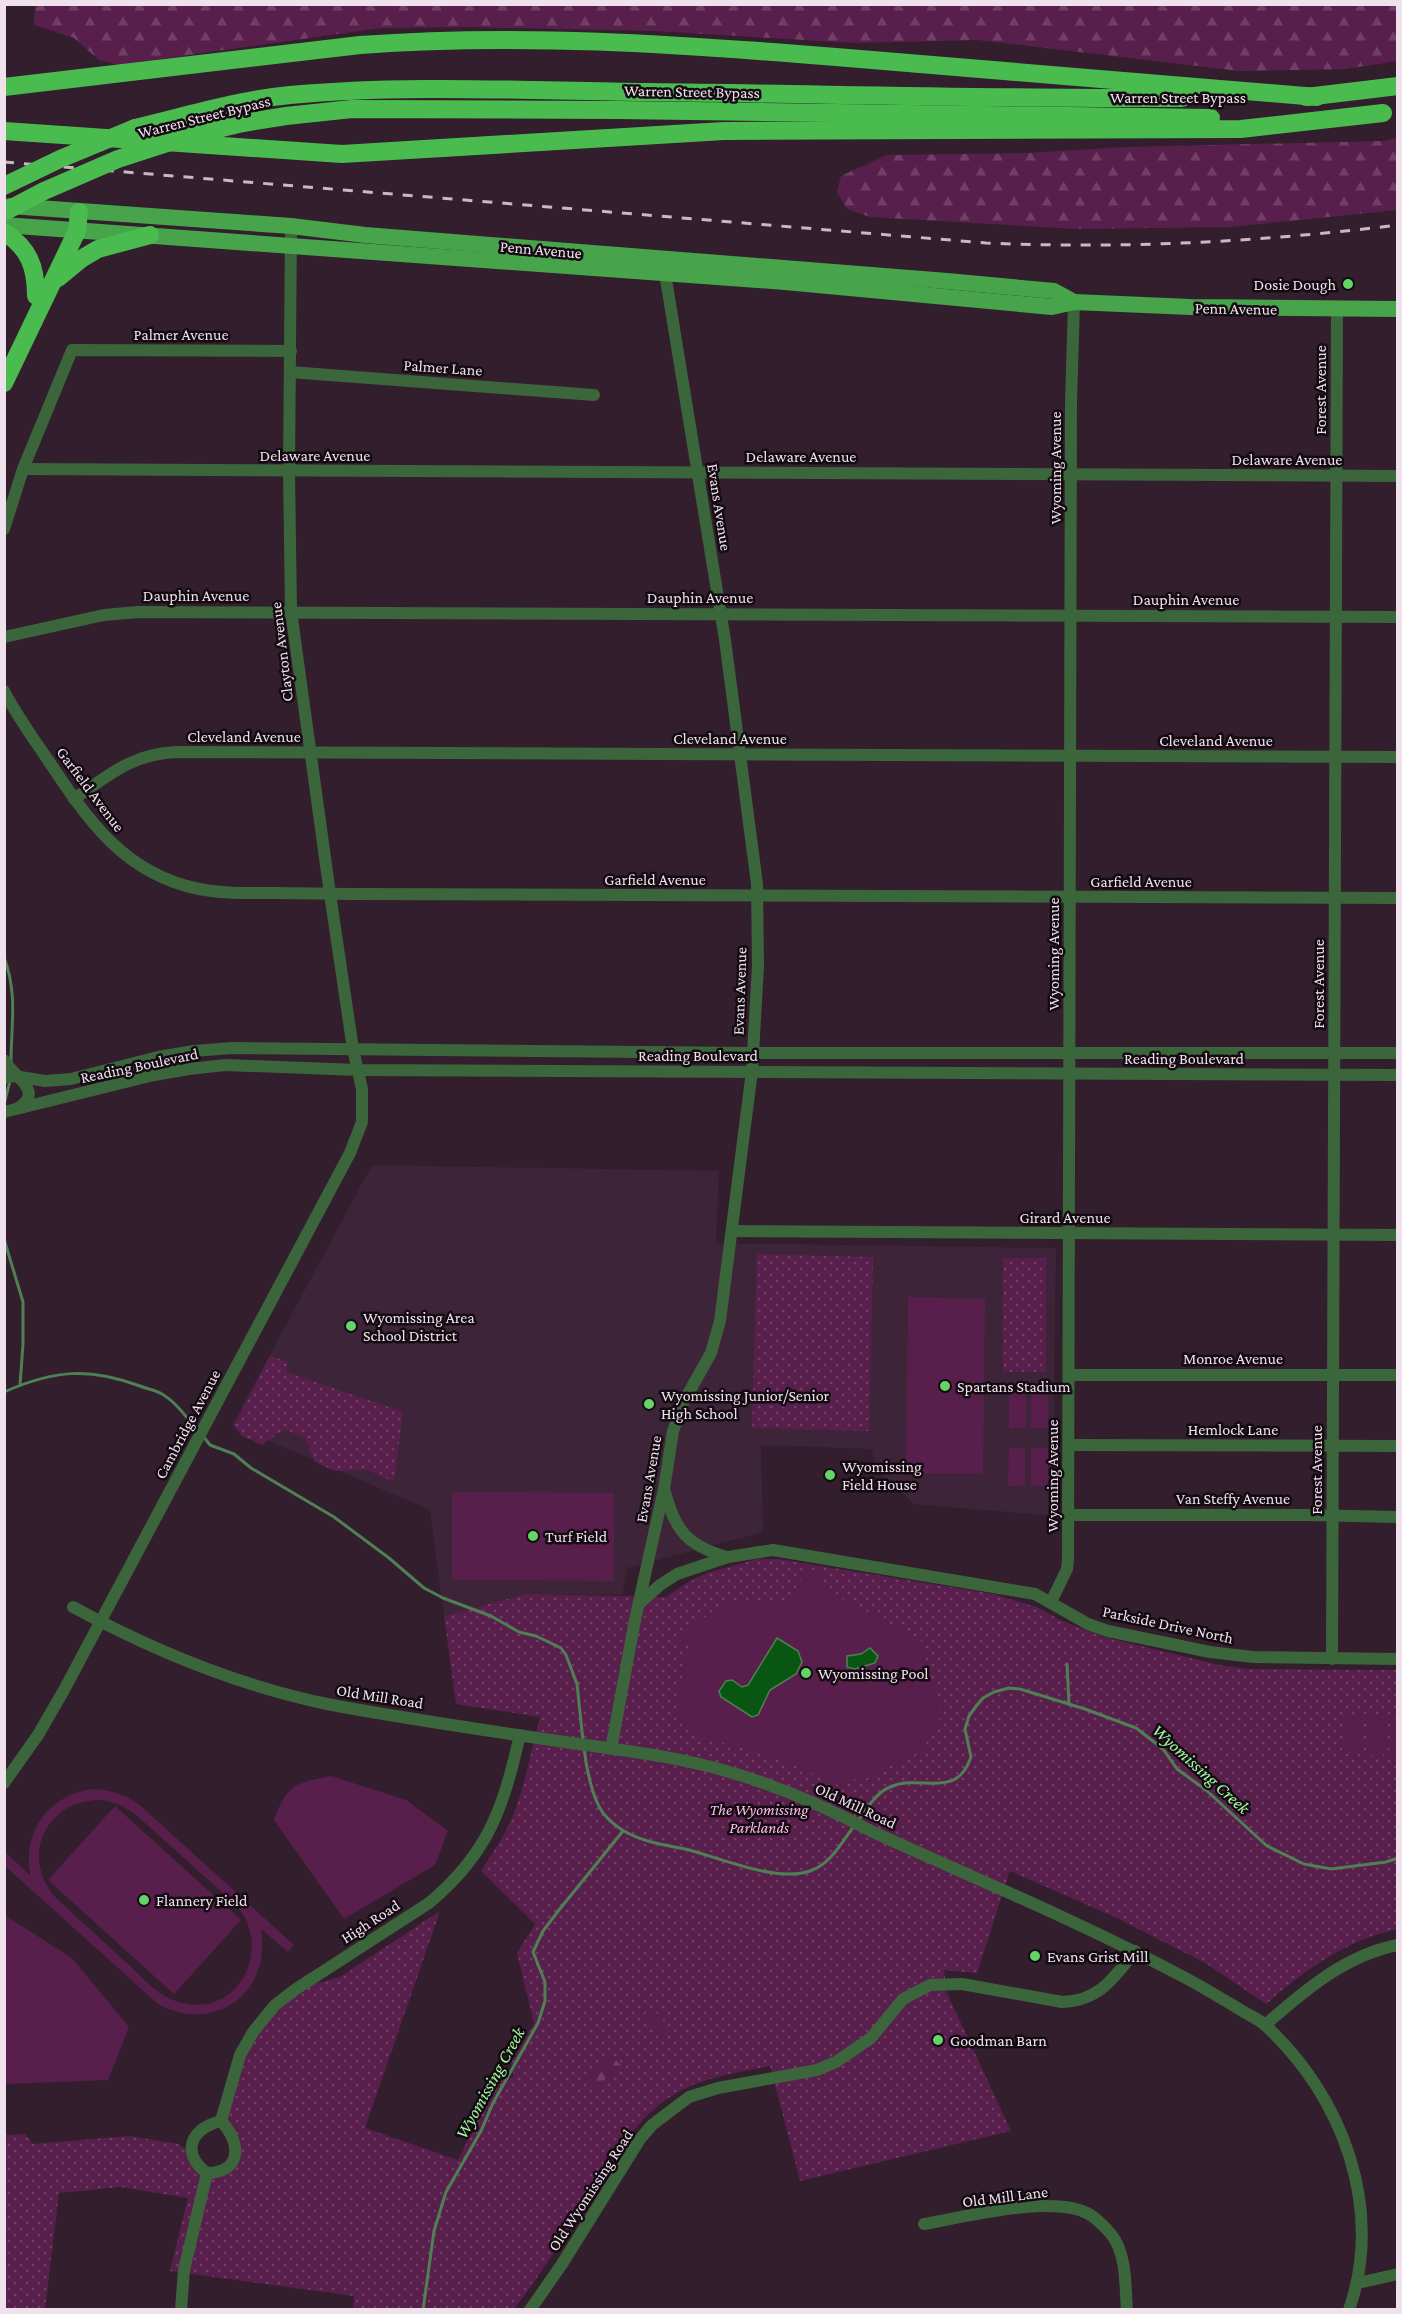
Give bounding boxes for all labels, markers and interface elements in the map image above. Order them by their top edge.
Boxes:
street label: Warren Street Bypass [624,82,760,102]
street label: Warren Street Bypass [1110,89,1246,107]
street label: Warren Street Bypass [136,92,272,142]
street label: Penn Avenue [499,237,583,262]
place label: Dosie Dough [1254,276,1336,294]
marker: Dosie Dough [1341,277,1355,291]
street label: Penn Avenue [1195,299,1277,318]
street label: Palmer Avenue [133,326,229,343]
street label: Forest Avenue [1312,345,1329,435]
street label: Palmer Lane [403,356,483,379]
street label: Wyoming Avenue [1047,411,1065,525]
street label: Delaware Avenue [260,447,370,464]
street label: Delaware Avenue [746,448,856,465]
street label: Delaware Avenue [1232,451,1342,468]
street label: Evans Avenue [704,462,735,552]
street label: Dauphin Avenue [143,587,249,605]
street label: Dauphin Avenue [647,589,753,607]
street label: Dauphin Avenue [1133,591,1239,609]
street label: Clayton Avenue [267,601,297,703]
street label: Cleveland Avenue [187,728,301,745]
street label: Cleveland Avenue [673,730,787,747]
street label: Cleveland Avenue [1159,732,1273,749]
street label: Garfield Avenue [53,744,128,835]
street label: Garfield Avenue [604,871,706,888]
street label: Garfield Avenue [1090,873,1192,890]
street label: Wyoming Avenue [1045,897,1063,1011]
street label: Forest Avenue [1310,939,1327,1029]
street label: Evans Avenue [729,947,750,1035]
street label: Reading Boulevard [79,1045,200,1087]
street label: Reading Boulevard [638,1047,759,1065]
street label: Reading Boulevard [1124,1050,1245,1068]
street label: Girard Avenue [1020,1209,1110,1226]
place label: Wyomissing Area School District [363,1309,475,1344]
marker: Wyomissing Area School District [344,1319,358,1333]
street label: Monroe Avenue [1183,1350,1283,1367]
street label: Cambridge Avenue [152,1367,224,1482]
place label: Spartans Stadium [957,1378,1071,1396]
marker: Spartans Stadium [938,1379,952,1393]
place label: Wyomissing Junior/Senior High School [661,1387,830,1423]
marker: Wyomissing Junior/Senior High School [642,1397,656,1411]
street label: Wyoming Avenue [1044,1419,1062,1533]
street label: Hemlock Lane [1188,1421,1278,1438]
street label: Forest Avenue [1308,1425,1325,1515]
street label: Evans Avenue [632,1434,665,1524]
place label: Wyomissing Field House [842,1458,922,1493]
marker: Wyomissing Field House [823,1468,837,1482]
street label: Van Steffy Avenue [1176,1490,1290,1508]
place label: Turf Field [545,1528,608,1545]
marker: Turf Field [526,1529,540,1543]
street label: Parkside Drive North [1101,1602,1235,1647]
place label: Wyomissing Pool [818,1665,929,1683]
marker: Wyomissing Pool [799,1666,813,1680]
street label: Old Mill Road [335,1681,425,1712]
water label: Wyomissing Creek [1148,1720,1255,1819]
street label: Old Mill Road [812,1779,900,1832]
park label: The Wyomissing Parklands [710,1801,809,1836]
place label: Flannery Field [156,1892,248,1910]
marker: Flannery Field [137,1893,151,1907]
street label: High Road [338,1896,404,1947]
place label: Evans Grist Mill [1047,1948,1148,1965]
marker: Evans Grist Mill [1028,1949,1042,1963]
water label: Wyomissing Creek [451,2023,529,2142]
place label: Goodman Barn [950,2032,1047,2049]
marker: Goodman Barn [931,2033,945,2047]
street label: Old Wyomissing Road [545,2126,637,2255]
street label: Old Mill Lane [961,2183,1049,2210]

